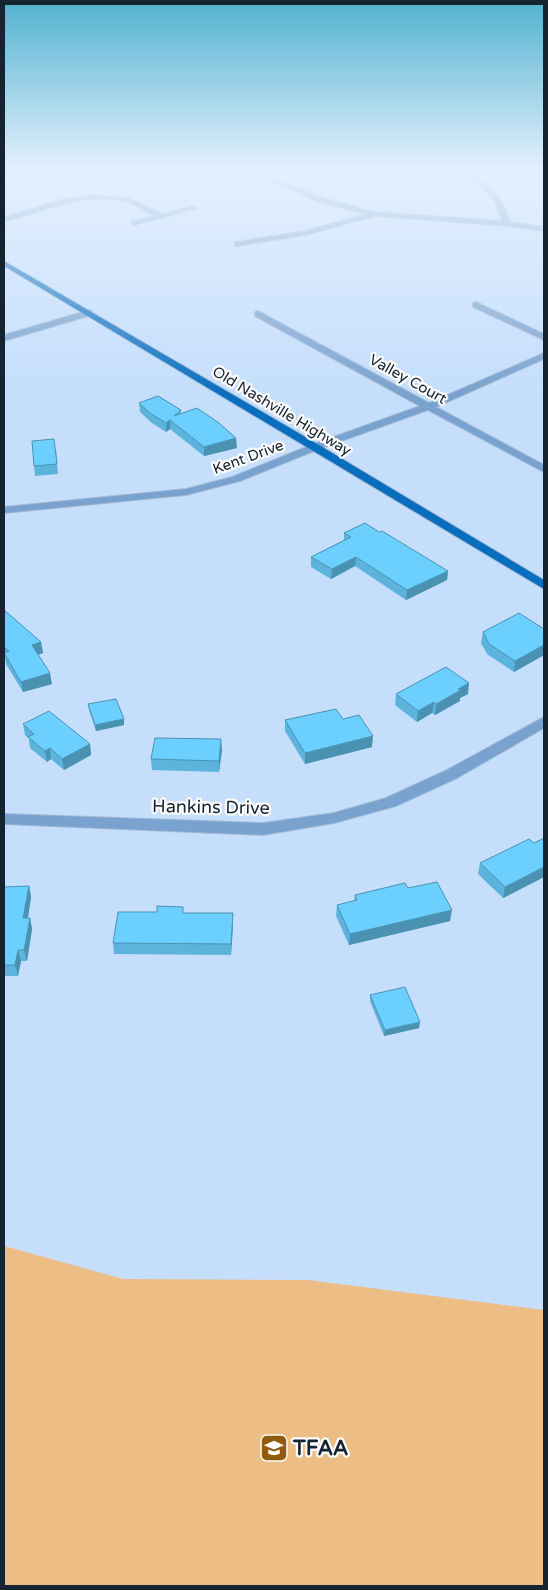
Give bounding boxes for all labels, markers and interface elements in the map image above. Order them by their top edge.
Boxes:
street label: Valley Court [366,350,450,408]
street label: Old Nashville Highway [209,362,355,460]
street label: Kent Drive [210,436,286,478]
street label: Hankins Drive [152,795,270,819]
school or university icon: TFAA [259,1433,289,1463]
place label: TFAA [292,1436,348,1461]

